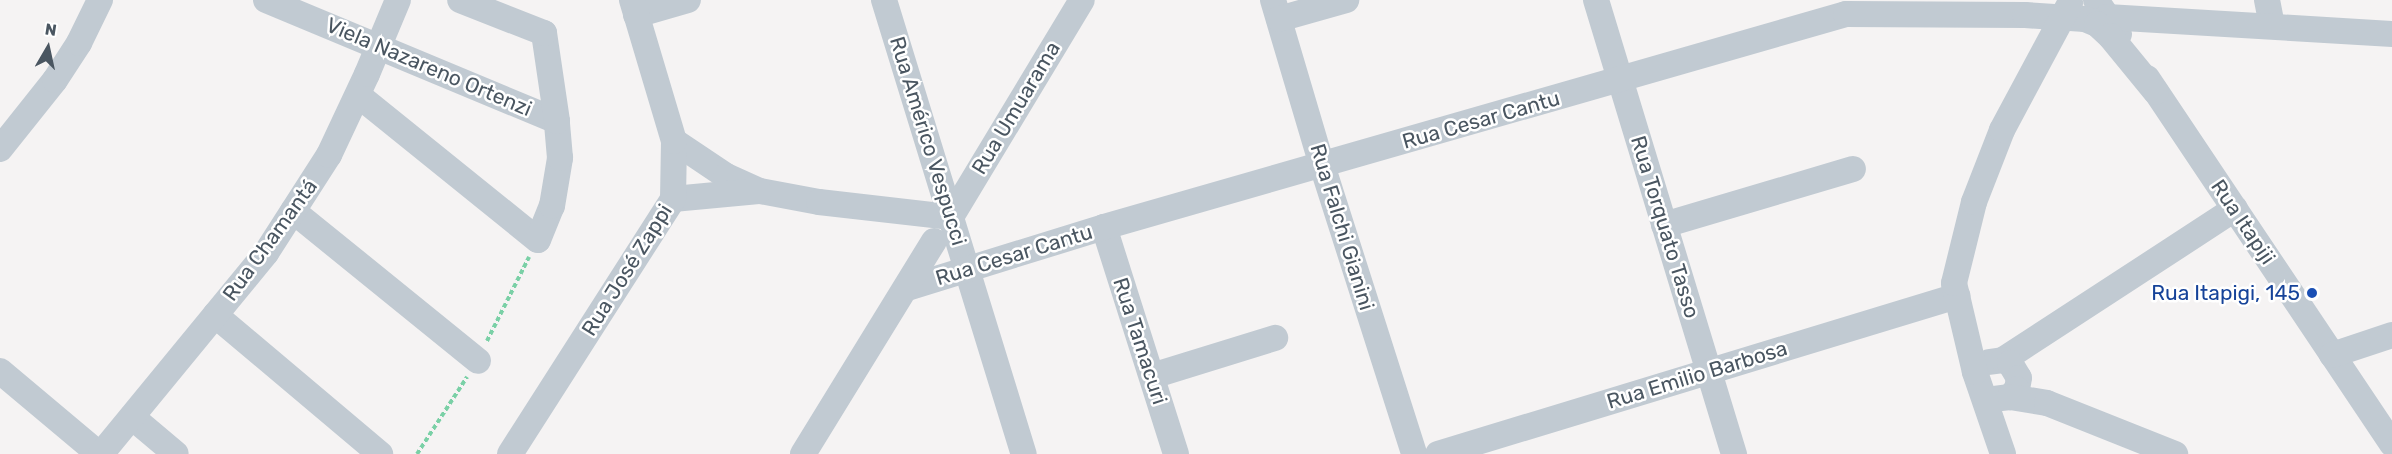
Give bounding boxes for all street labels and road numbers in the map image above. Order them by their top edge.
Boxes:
street label: Viela Nazareno Ortenzi [322,12,536,122]
street label: Rua Américo Vespucci [884,33,972,249]
street label: Rua Umuarama [966,37,1066,179]
street label: Rua Cesar Cantu [1399,85,1563,155]
street label: Rua Torquato Tasso [1625,132,1705,322]
street label: Rua Falchi Gianini [1305,141,1379,313]
street label: Rua Chamantá [217,174,323,306]
street label: Rua Itapiji [2206,175,2280,269]
street label: Rua José Zappi [576,200,678,340]
street label: Rua Cesar Cantu [932,219,1096,291]
street label: Rua Tamacuri [1108,274,1172,408]
street label: Rua Emilio Barbosa [1604,336,1790,414]

